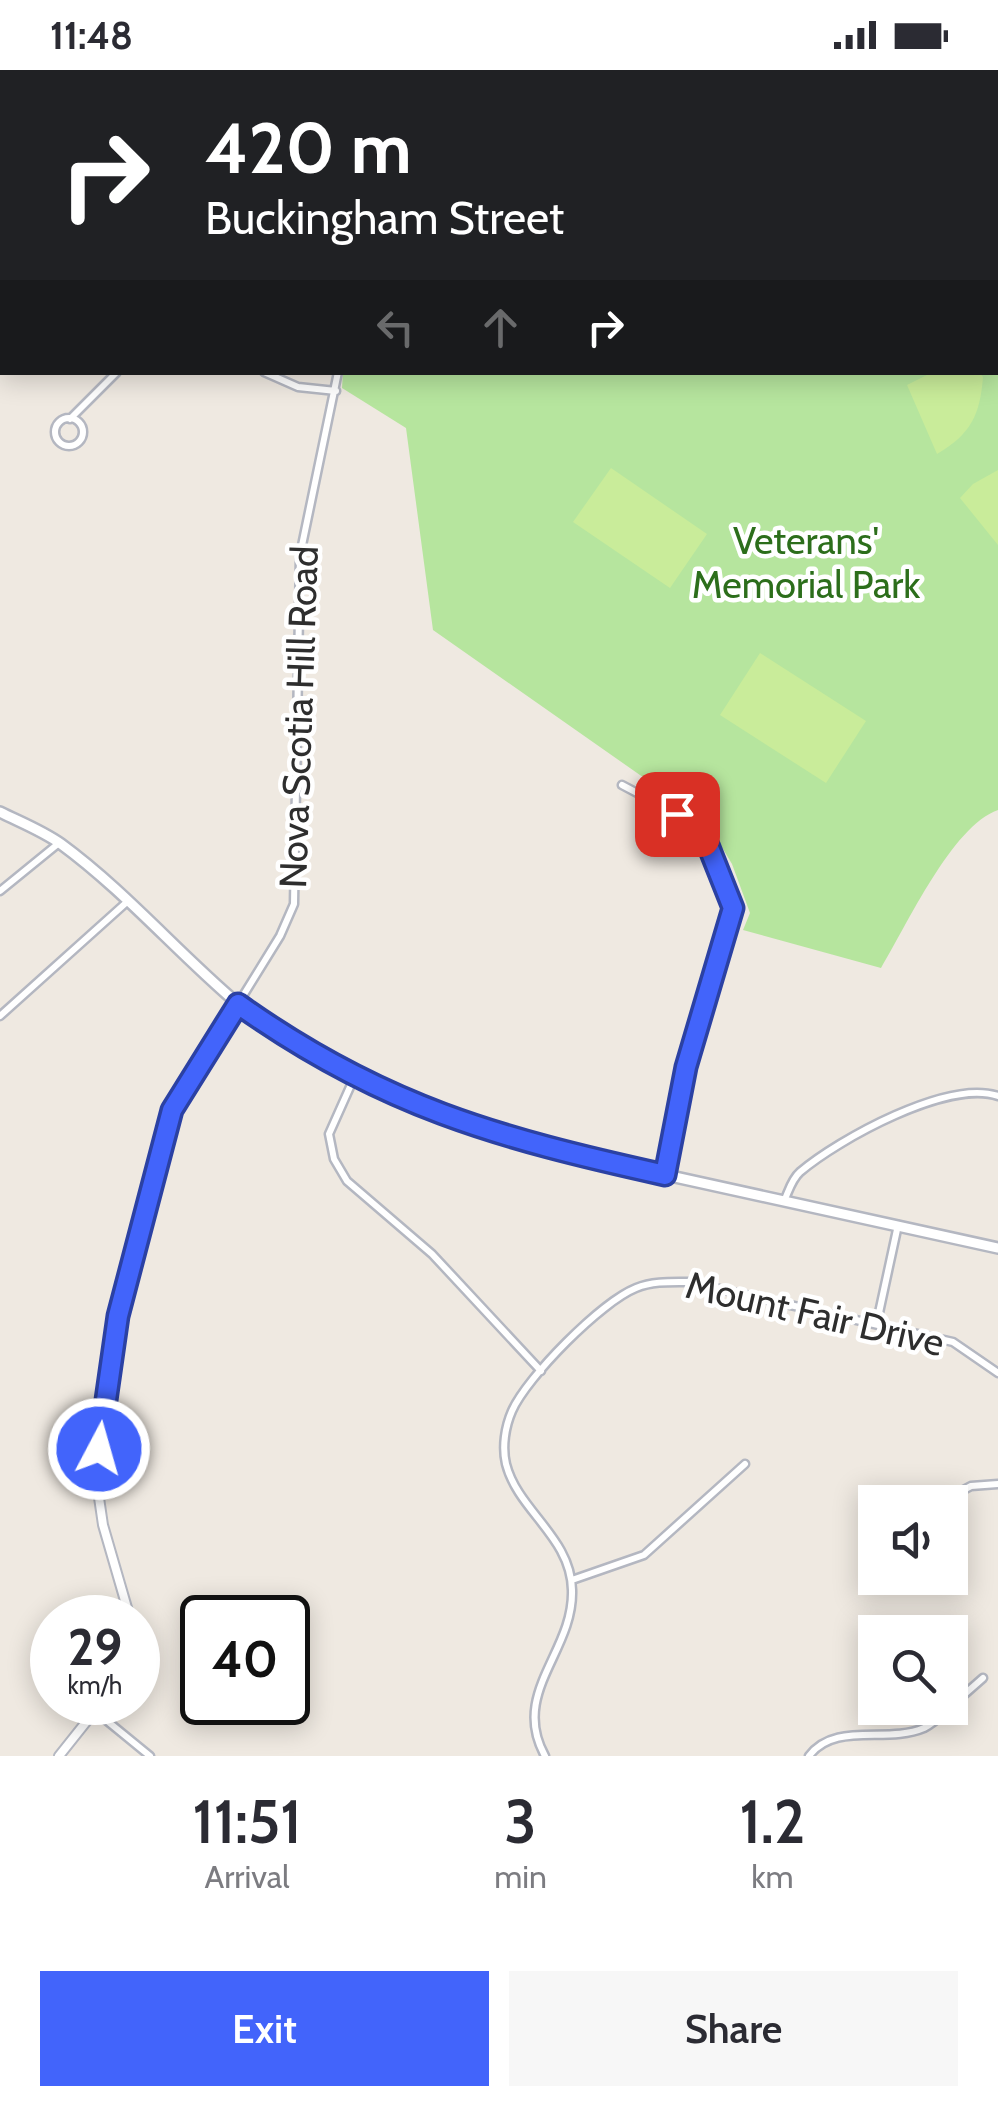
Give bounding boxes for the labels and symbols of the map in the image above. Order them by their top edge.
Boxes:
park label: Veterans' Memorial Park [692,517,920,608]
street label: Nova Scotia Hill Road [269,545,328,889]
pin [635,772,720,857]
street label: Mount Fair Drive [682,1261,949,1366]
position arrow [47,1397,151,1501]
speed limit sign: 40 [180,1595,310,1725]

